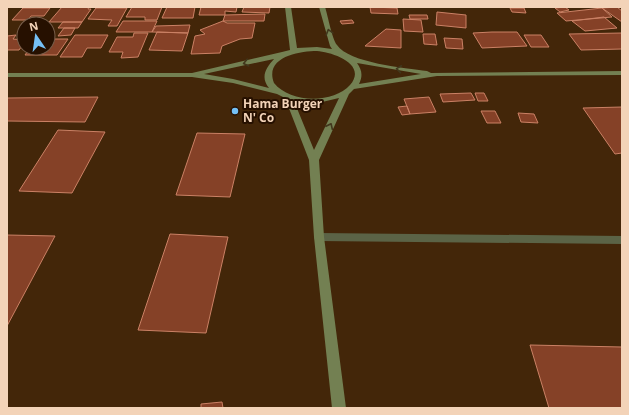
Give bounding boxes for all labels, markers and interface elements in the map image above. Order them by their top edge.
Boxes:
north arrow [16,16,56,56]
text: N [28,17,40,34]
one-way arrow [325,29,334,36]
one-way arrow [243,59,249,67]
one-way arrow [396,65,402,74]
place label: Hama Burger N' Co [243,95,323,126]
marker: Hama Burger N' Co [230,106,240,116]
one-way arrow [325,123,333,131]

